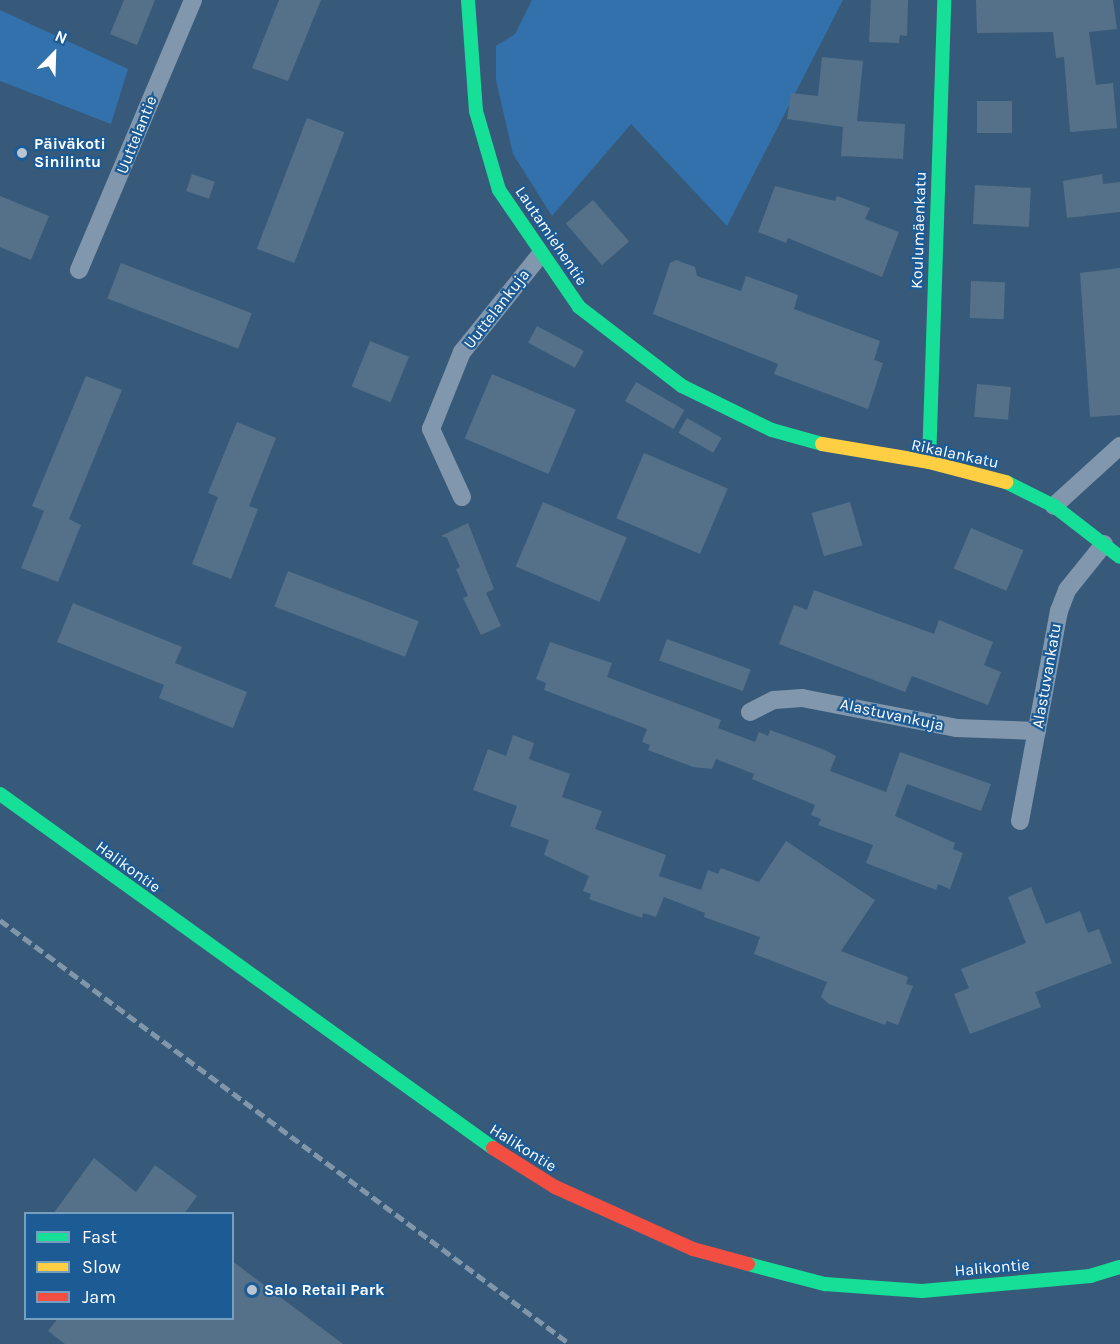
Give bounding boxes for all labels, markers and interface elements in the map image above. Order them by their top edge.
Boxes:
north arrow [24,24,84,84]
text: N [52,26,70,48]
street label: Uuttelantie [113,93,161,177]
place label: Päiväkoti Sinilintu [34,134,106,172]
marker: Päiväkoti Sinilintu [15,146,29,160]
street label: Koulumäenkatu [907,171,931,289]
street label: Lautamiehentie [511,183,591,289]
street label: Uuttelankuja [460,265,534,353]
street label: Rikalankatu [910,435,1000,473]
street label: Alastuvankatu [1028,622,1066,730]
street label: Alastuvankuja [838,695,946,735]
street label: Halikontie [92,837,164,897]
street label: Halikontie [486,1120,560,1176]
legend [24,1212,234,1320]
text: Fast [82,1226,117,1248]
street label: Halikontie [954,1255,1030,1281]
text: Slow [82,1256,121,1278]
place label: Salo Retail Park [264,1280,385,1300]
marker: Salo Retail Park [245,1283,259,1297]
text: Jam [82,1286,116,1308]

